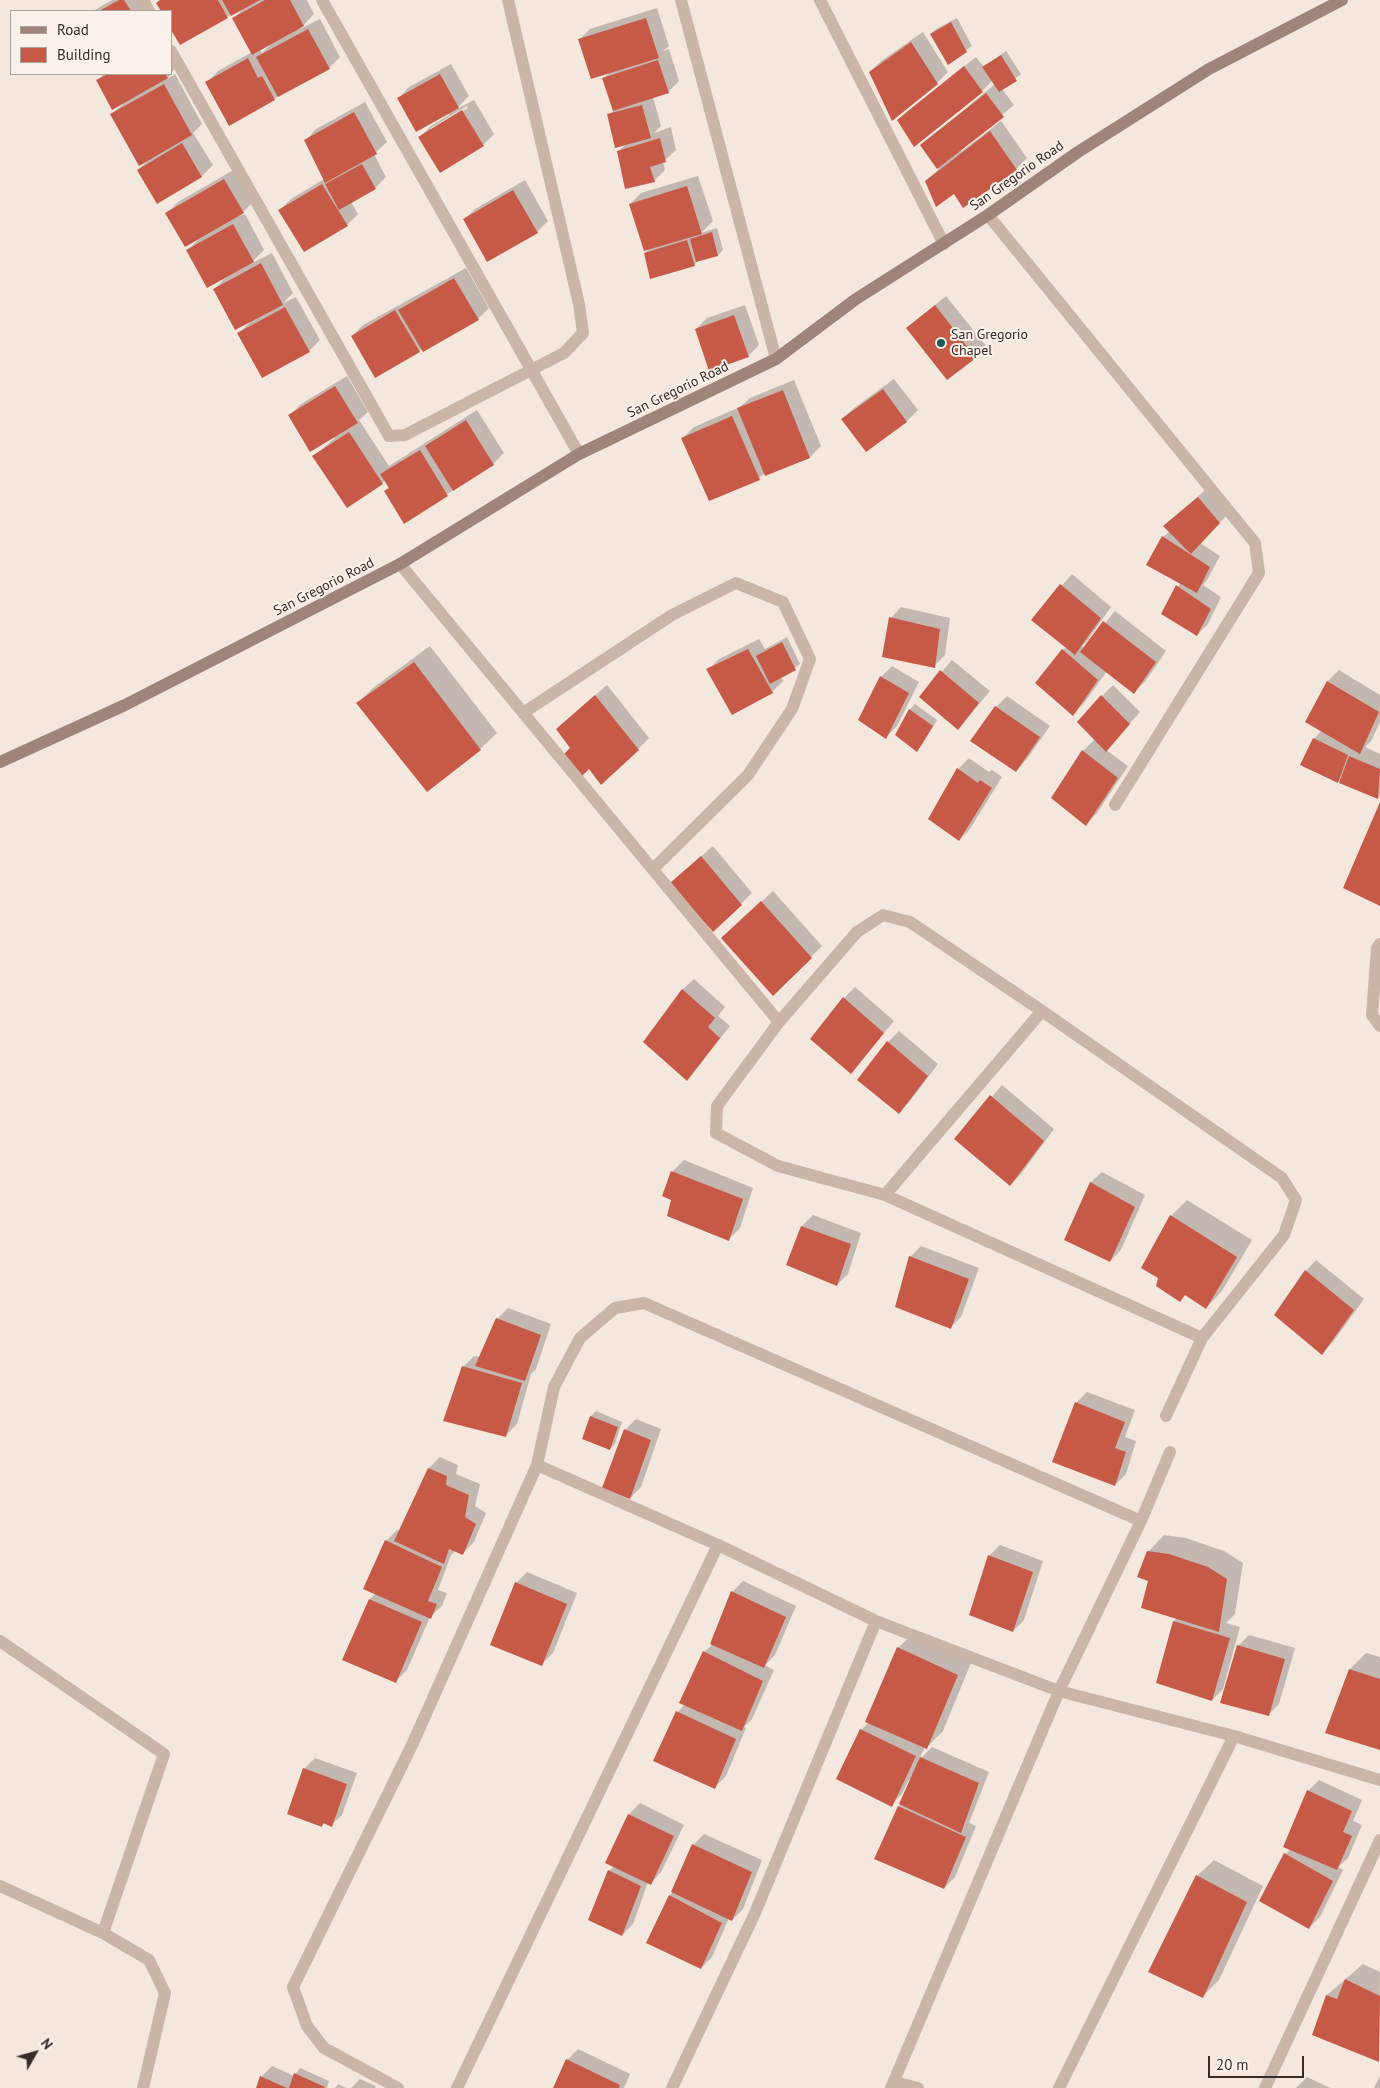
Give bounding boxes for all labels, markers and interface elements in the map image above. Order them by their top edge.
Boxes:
legend [10,10,172,75]
text: Road [57,20,89,39]
text: Building [57,45,111,64]
street label: San Gregorio Road [967,137,1067,215]
place label: San Gregorio Chapel [951,327,1028,360]
marker: San Gregorio Chapel [935,337,947,349]
street label: San Gregorio Road [625,358,731,422]
street label: San Gregorio Road [271,554,377,620]
north arrow [10,2028,60,2078]
text: N [37,2035,57,2053]
scale bar [1210,2046,1306,2078]
text: 20 m [1216,2055,1249,2074]

